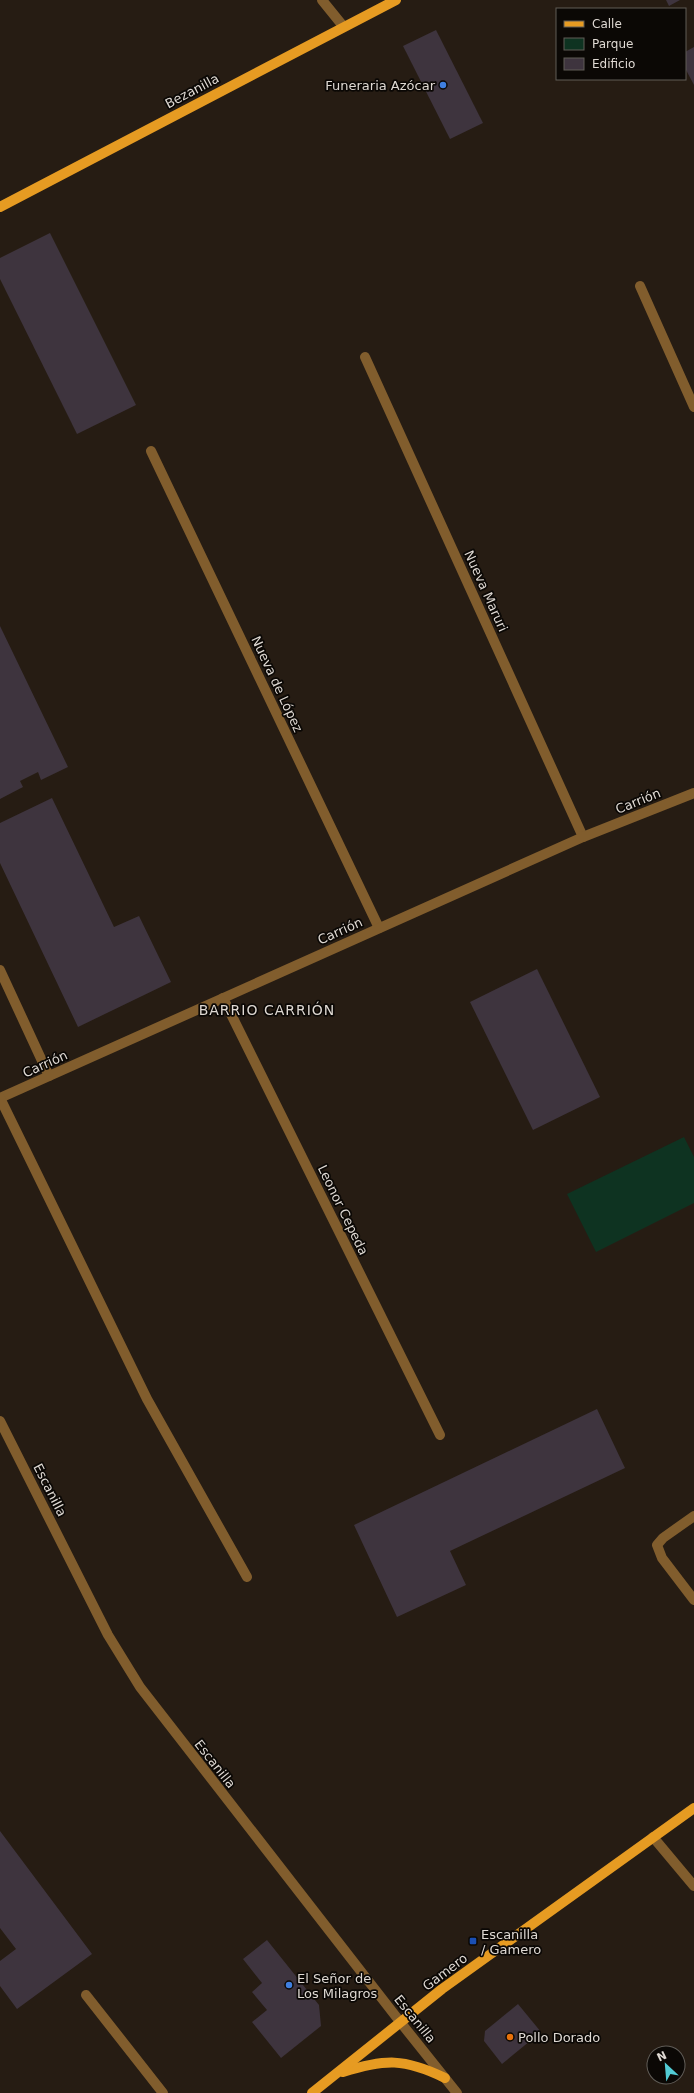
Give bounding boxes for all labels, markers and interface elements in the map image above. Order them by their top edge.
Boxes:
legend [556,8,686,80]
text: Calle [592,17,622,31]
text: Parque [592,37,633,51]
text: Edificio [592,57,635,71]
street label: Bezanilla [163,71,221,111]
place label: Funeraria Azócar [325,78,436,93]
marker: Funeraria Azócar [438,80,448,90]
street label: Nueva Maruri [461,548,511,634]
street label: Nueva de López [248,634,306,735]
street label: Carrión [613,785,663,817]
street label: Carrión [315,915,365,947]
district label: BARRIO CARRIÓN [199,1001,335,1018]
street label: Carrión [20,1048,70,1080]
street label: Leonor Cepeda [315,1163,371,1257]
street label: Escanilla [30,1461,70,1519]
street label: Escanilla [191,1737,239,1791]
place label: Escanilla / Gamero [481,1927,541,1957]
marker: Escanilla / Gamero [468,1936,478,1946]
street label: Gamero [420,1950,470,1994]
place label: El Señor de Los Milagros [297,1971,378,2001]
marker: El Señor de Los Milagros [284,1980,294,1990]
street label: Escanilla [391,1992,439,2046]
place label: Pollo Dorado [518,2030,600,2045]
marker: Pollo Dorado [505,2032,515,2042]
north arrow [646,2045,686,2085]
text: N [655,2049,669,2064]

